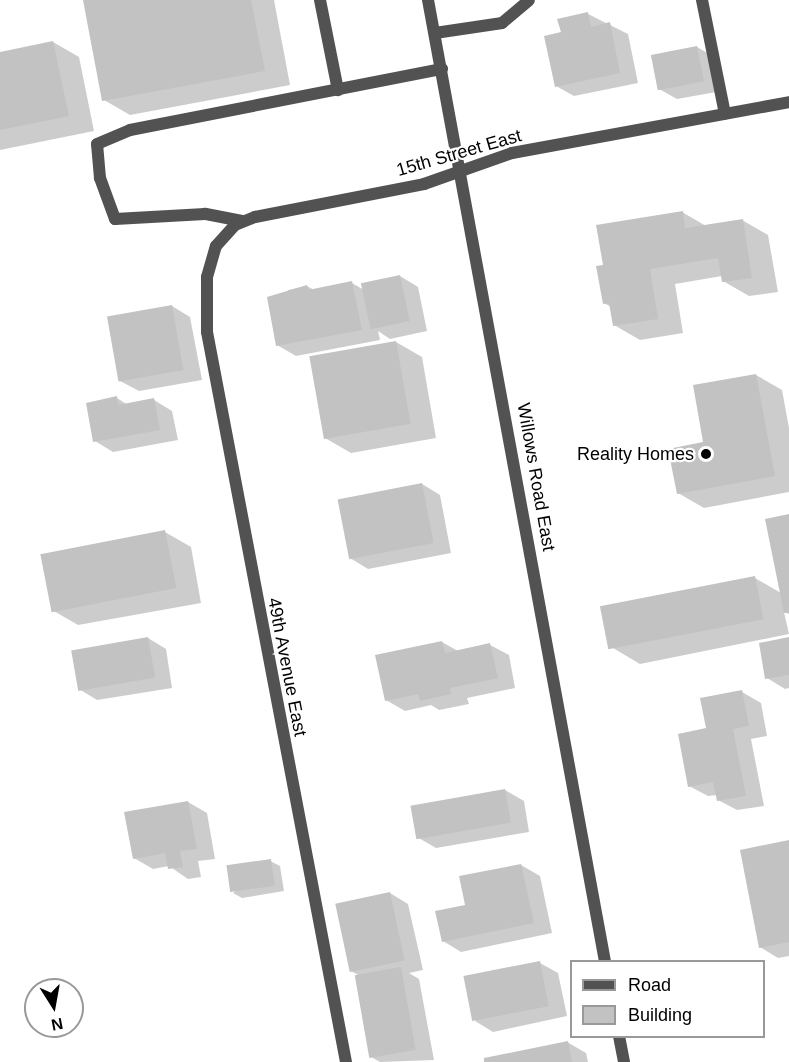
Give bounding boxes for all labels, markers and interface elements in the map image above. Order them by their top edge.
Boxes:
street label: 15th Street East [394,125,524,181]
street label: Willows Road East [512,401,560,553]
place label: Reality Homes [577,443,694,465]
marker: Reality Homes [699,447,713,461]
street label: 49th Avenue East [263,595,311,739]
legend [570,960,765,1038]
text: Road [628,975,671,995]
north arrow [24,978,84,1038]
text: Building [628,1005,692,1025]
text: N [50,1015,64,1034]

